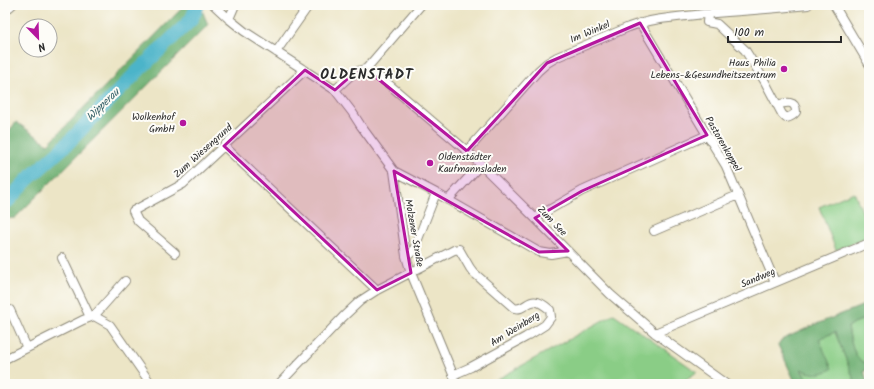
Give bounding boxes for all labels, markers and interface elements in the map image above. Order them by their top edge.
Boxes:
street label: Im Winkel [567,16,613,48]
north arrow [18,18,58,58]
scale bar [728,18,841,44]
text: 100 m [734,23,765,42]
text: N [35,37,48,56]
place label: Haus Philia Lebens-&Gesundheitszentrum [651,55,776,83]
district label: OLDENSTADT [320,64,414,86]
marker: Haus Philia Lebens-&Gesundheitszentrum [779,64,789,74]
water label: Wipperau [82,83,125,126]
place label: Wolkenhof GmbH [132,109,176,137]
street label: Pastorenkoppel [701,113,746,175]
marker: Wolkenhof GmbH [178,118,188,128]
street label: Zum Wiesengrund [170,119,237,182]
place label: Oldenstädter Kaufmannsladen [438,149,507,177]
marker: Oldenstädter Kaufmannsladen [425,158,435,168]
street label: Molzener Straße [400,198,428,269]
street label: Zum See [533,202,571,240]
street label: Sandweg [738,263,778,292]
street label: Am Weinberg [487,307,543,351]

